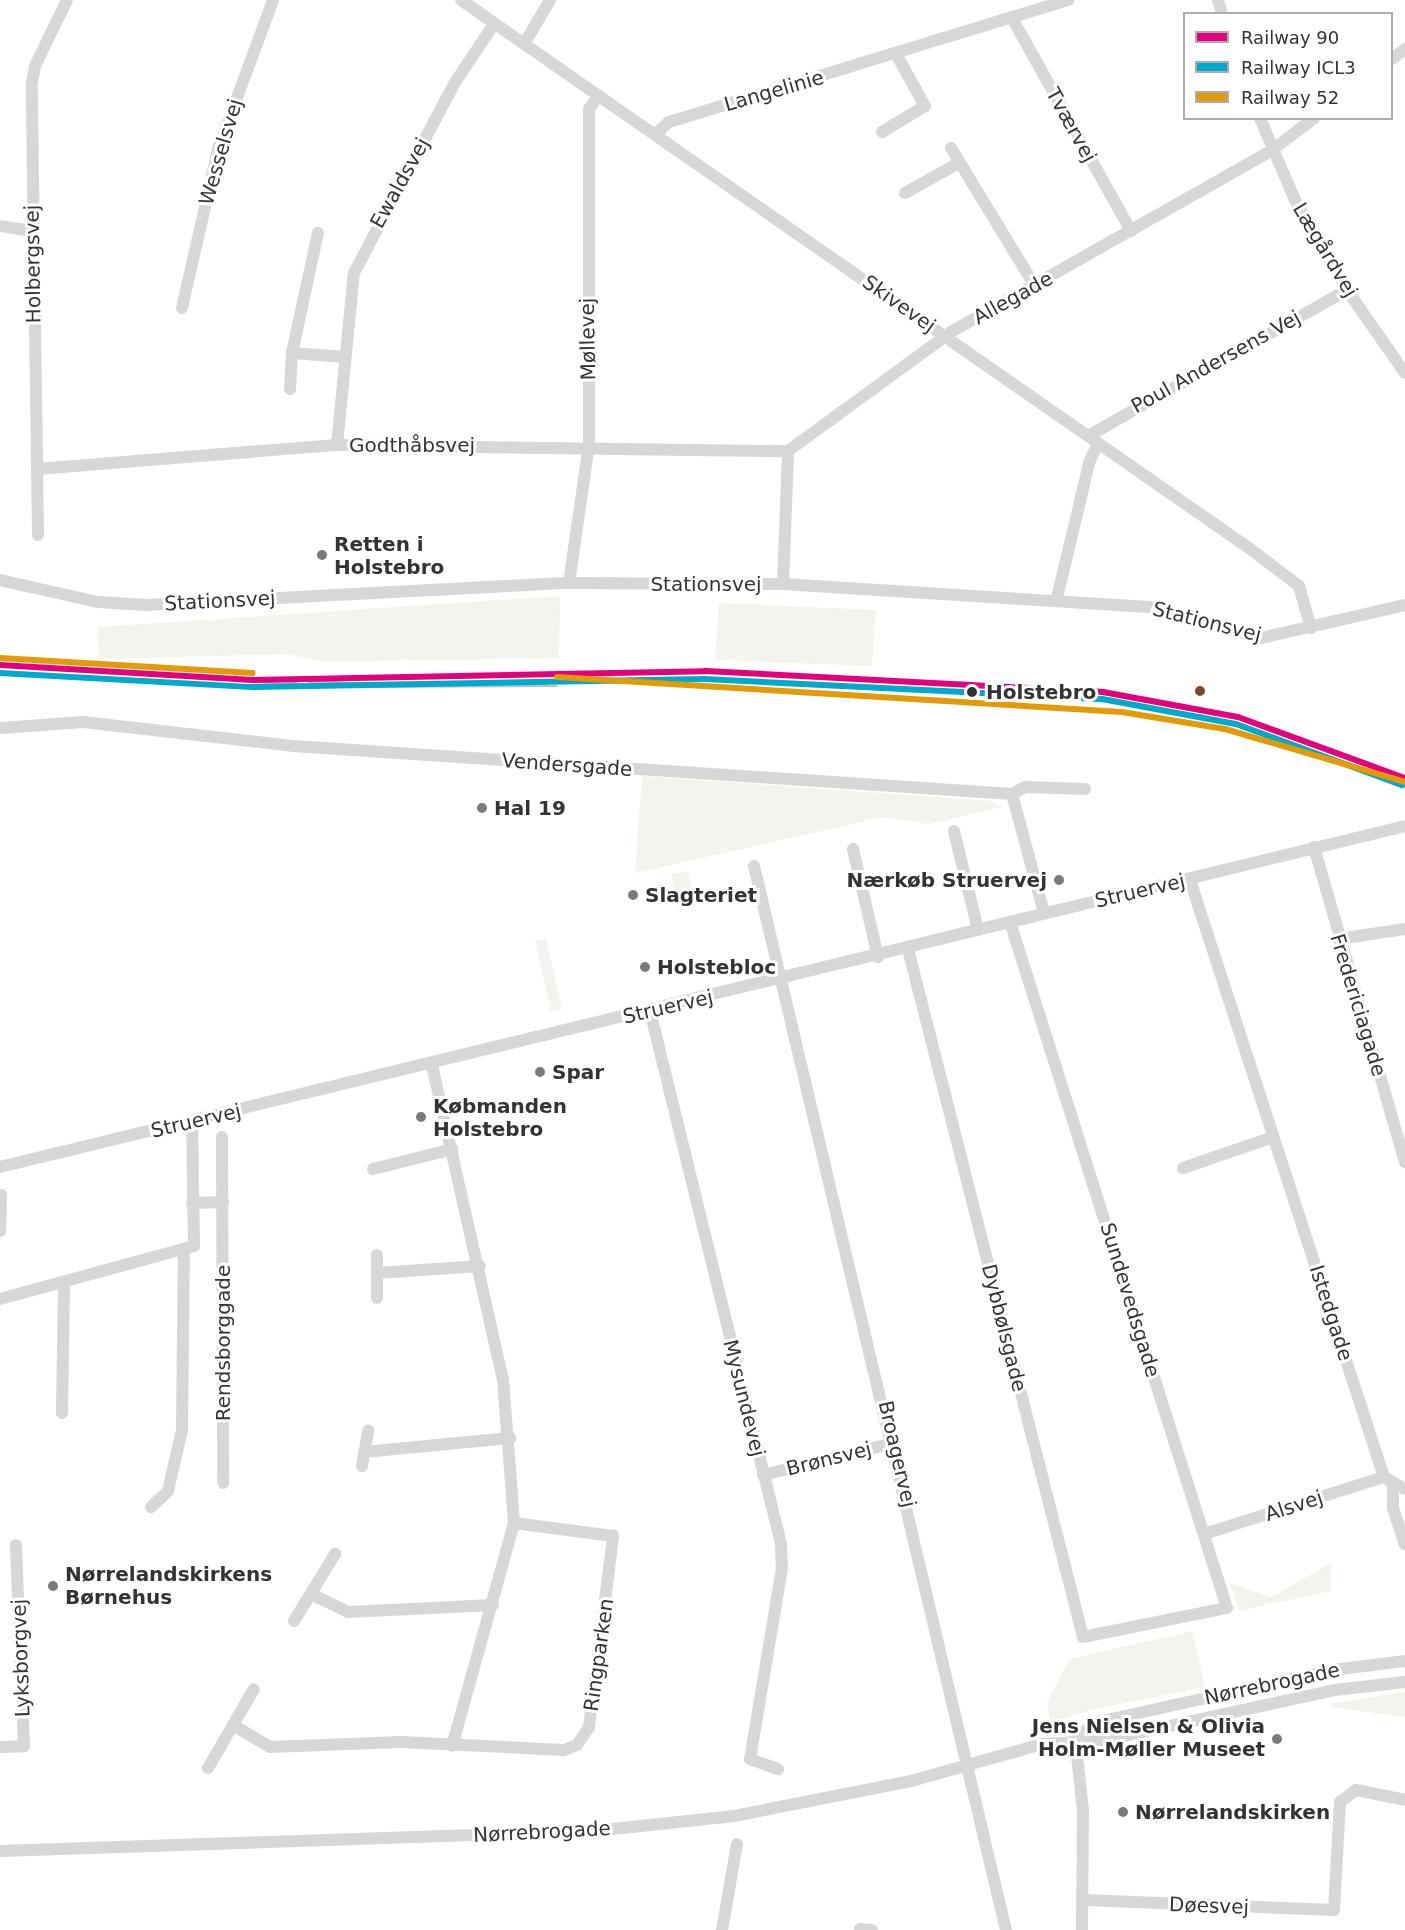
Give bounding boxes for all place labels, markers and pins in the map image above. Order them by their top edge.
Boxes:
place label: Retten i Holstebro [334,532,444,579]
marker: Retten i Holstebro [315,548,329,562]
place label: Holstebro [986,680,1096,704]
marker: Holstebro [963,683,981,701]
unlabelled marker [1194,685,1206,697]
place label: Hal 19 [494,796,566,820]
marker: Hal 19 [475,801,489,815]
place label: Nærkøb Struervej [847,868,1047,892]
marker: Nærkøb Struervej [1052,873,1066,887]
place label: Slagteriet [645,883,757,907]
marker: Slagteriet [626,888,640,902]
place label: Holstebloc [657,955,776,979]
marker: Holstebloc [638,960,652,974]
place label: Spar [552,1060,604,1084]
marker: Spar [533,1065,547,1079]
place label: Købmanden Holstebro [433,1094,567,1141]
marker: Købmanden Holstebro [414,1110,428,1124]
place label: Nørrelandskirkens Børnehus [65,1562,272,1609]
marker: Nørrelandskirkens Børnehus [46,1579,60,1593]
place label: Jens Nielsen & Olivia Holm-Møller Museet [1032,1715,1265,1762]
marker: Jens Nielsen & Olivia Holm-Møller Museet [1270,1732,1284,1746]
place label: Nørrelandskirken [1135,1800,1330,1824]
marker: Nørrelandskirken [1116,1805,1130,1819]

